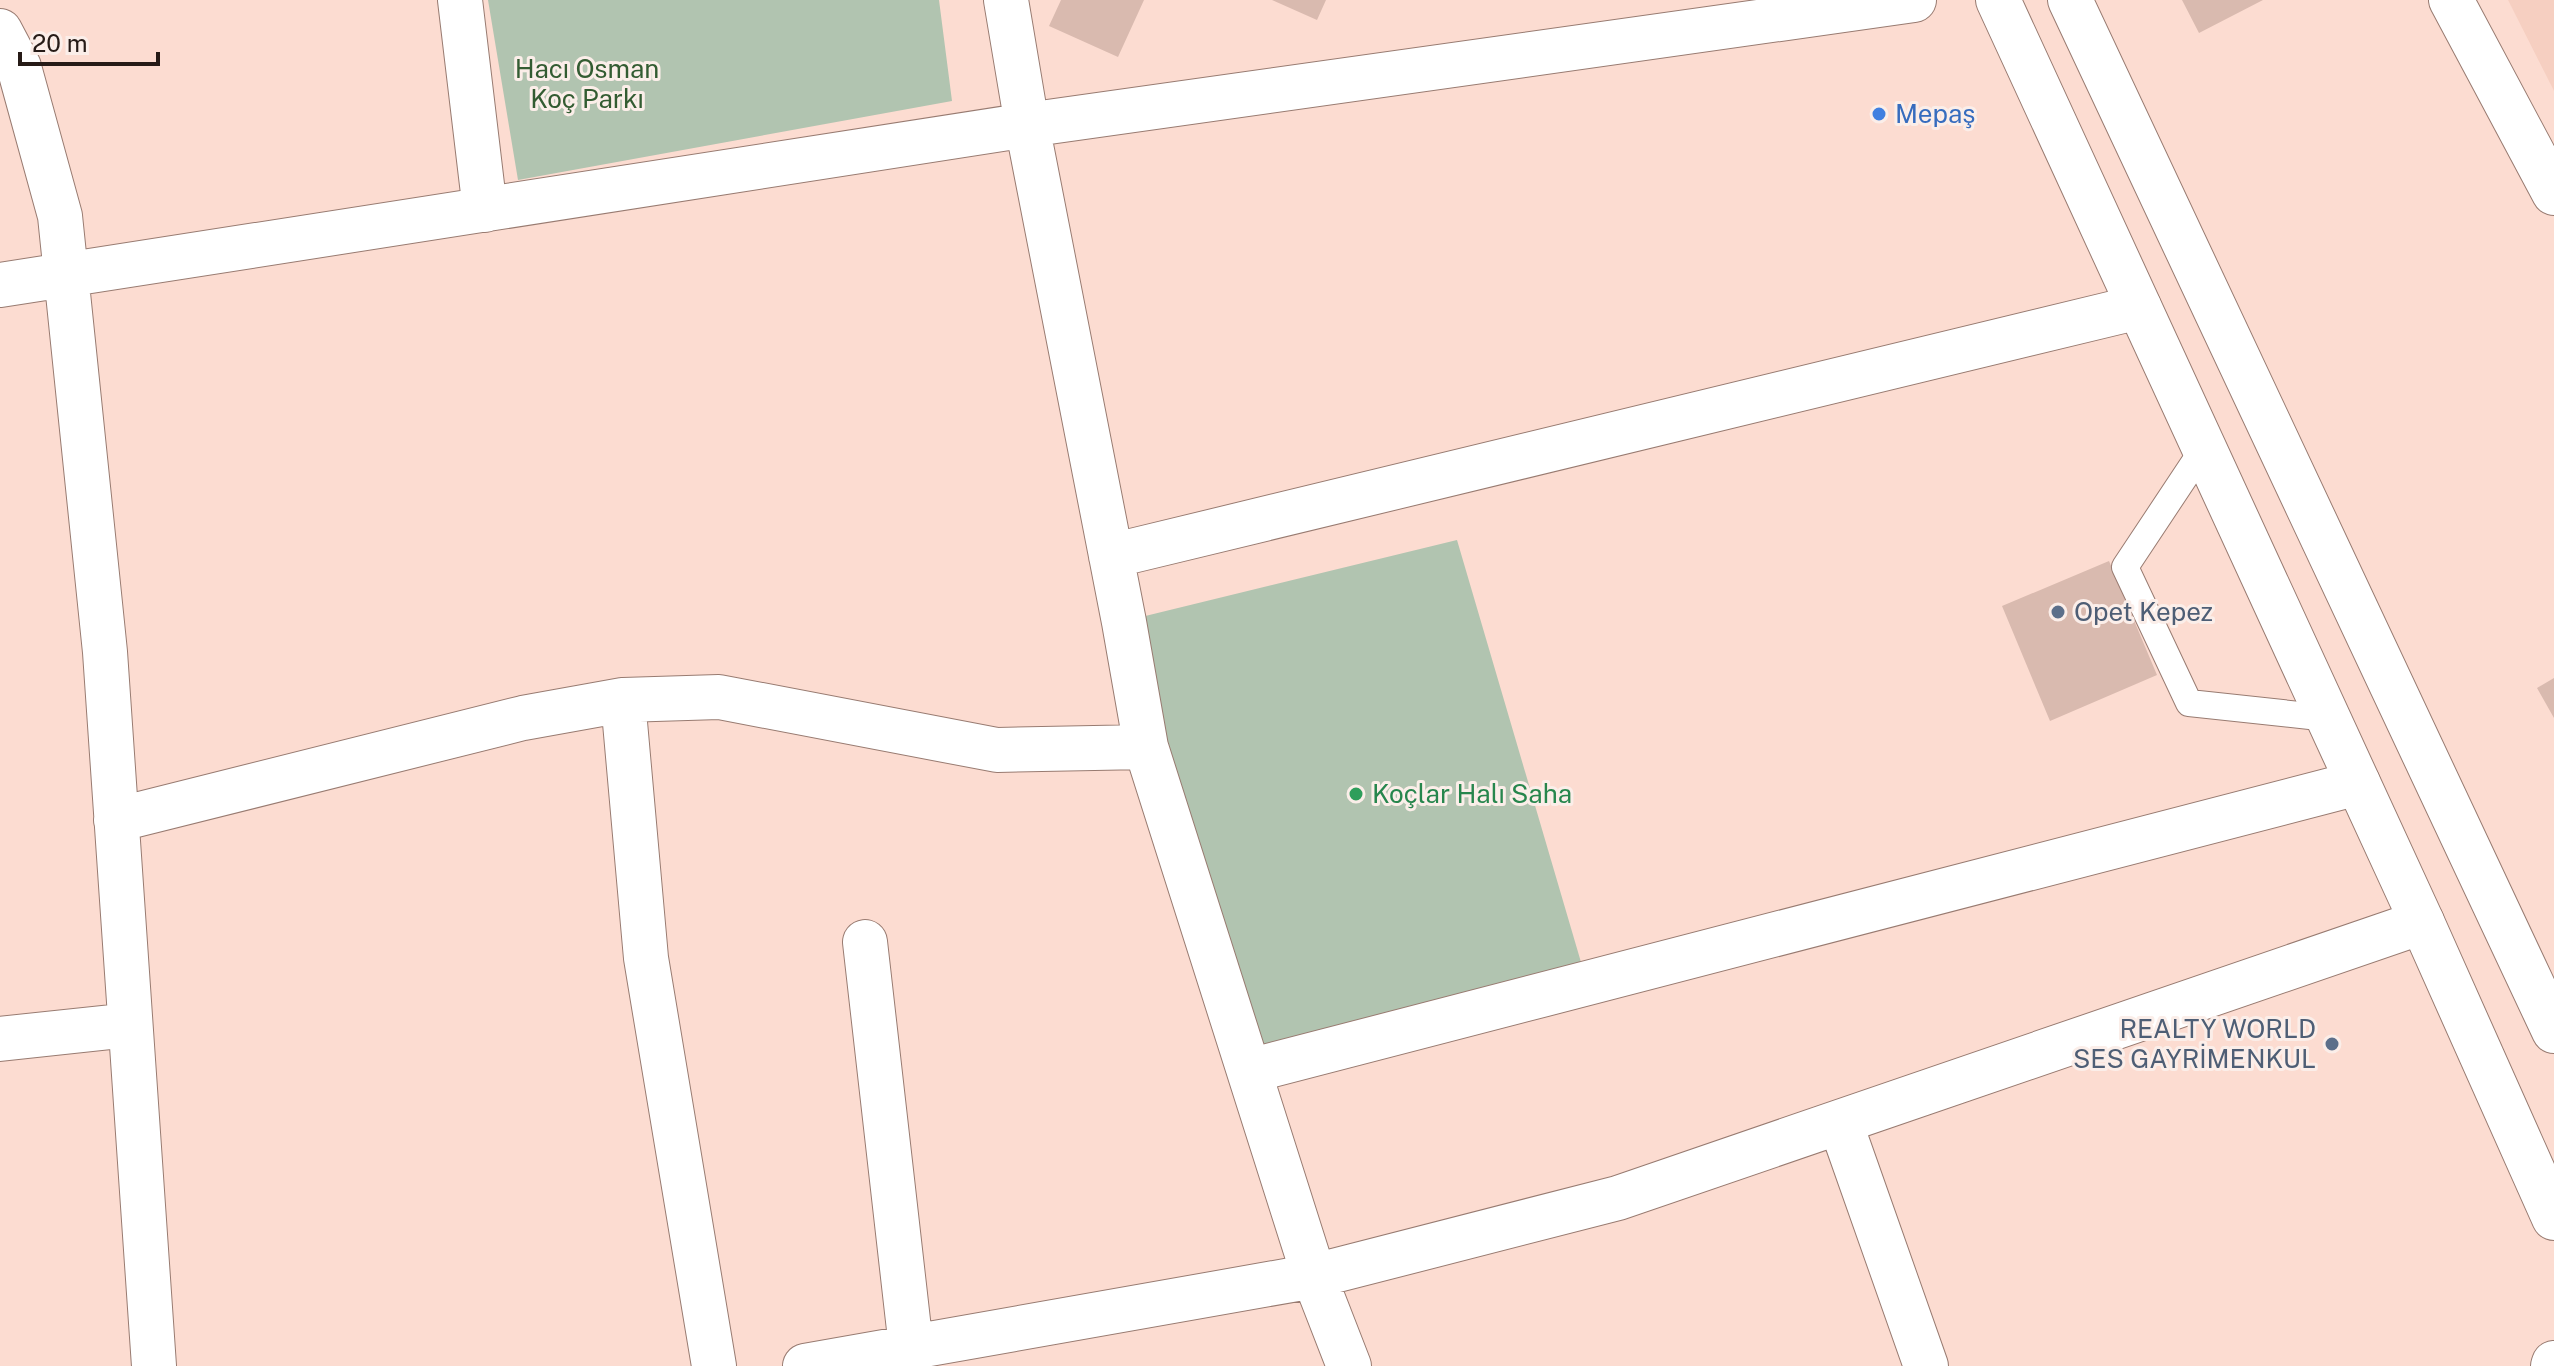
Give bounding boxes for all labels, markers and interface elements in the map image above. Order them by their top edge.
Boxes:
scale bar [20,16,158,66]
text: 20 m [32,29,88,57]
park label: Hacı Osman Koç Parkı [515,53,659,114]
place label: Mepaş [1895,98,1975,129]
marker: Mepaş [1870,105,1888,123]
place label: Opet Kepez [2074,596,2213,627]
marker: Opet Kepez [2049,603,2067,621]
place label: Koçlar Halı Saha [1372,778,1572,809]
marker: Koçlar Halı Saha [1347,785,1365,803]
place label: REALTY WORLD SES GAYRİMENKUL [2073,1013,2316,1074]
marker: REALTY WORLD SES GAYRİMENKUL [2323,1035,2341,1053]

